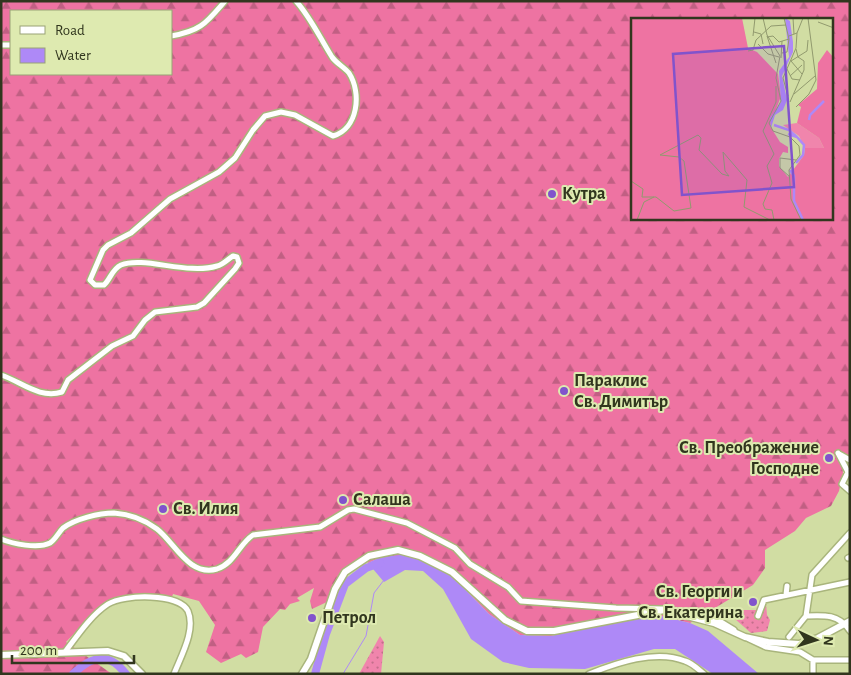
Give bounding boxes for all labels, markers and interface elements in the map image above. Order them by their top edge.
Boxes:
legend [10,10,172,75]
inset map [631,18,834,220]
text: Road [55,23,85,38]
text: Water [55,48,91,63]
place label: Кутра [562,185,606,203]
marker: Кутра [546,188,558,200]
place label: Параклис Св. Димитър [574,372,668,411]
marker: Параклис Св. Димитър [558,385,570,397]
place label: Св. Преображение Господне [679,439,819,478]
marker: Св. Преображение Господне [823,452,835,464]
place label: Салаша [353,491,411,509]
marker: Салаша [337,494,349,506]
place label: Св. Илия [173,500,239,518]
marker: Св. Илия [157,503,169,515]
place label: Св. Георги и Св. Екатерина [638,583,743,622]
marker: Св. Георги и Св. Екатерина [747,596,759,608]
place label: Петрол [322,609,376,627]
marker: Петрол [306,612,318,624]
north arrow [791,615,841,665]
scale bar [12,632,135,664]
text: N [821,635,835,646]
text: 200 m [20,643,57,658]

